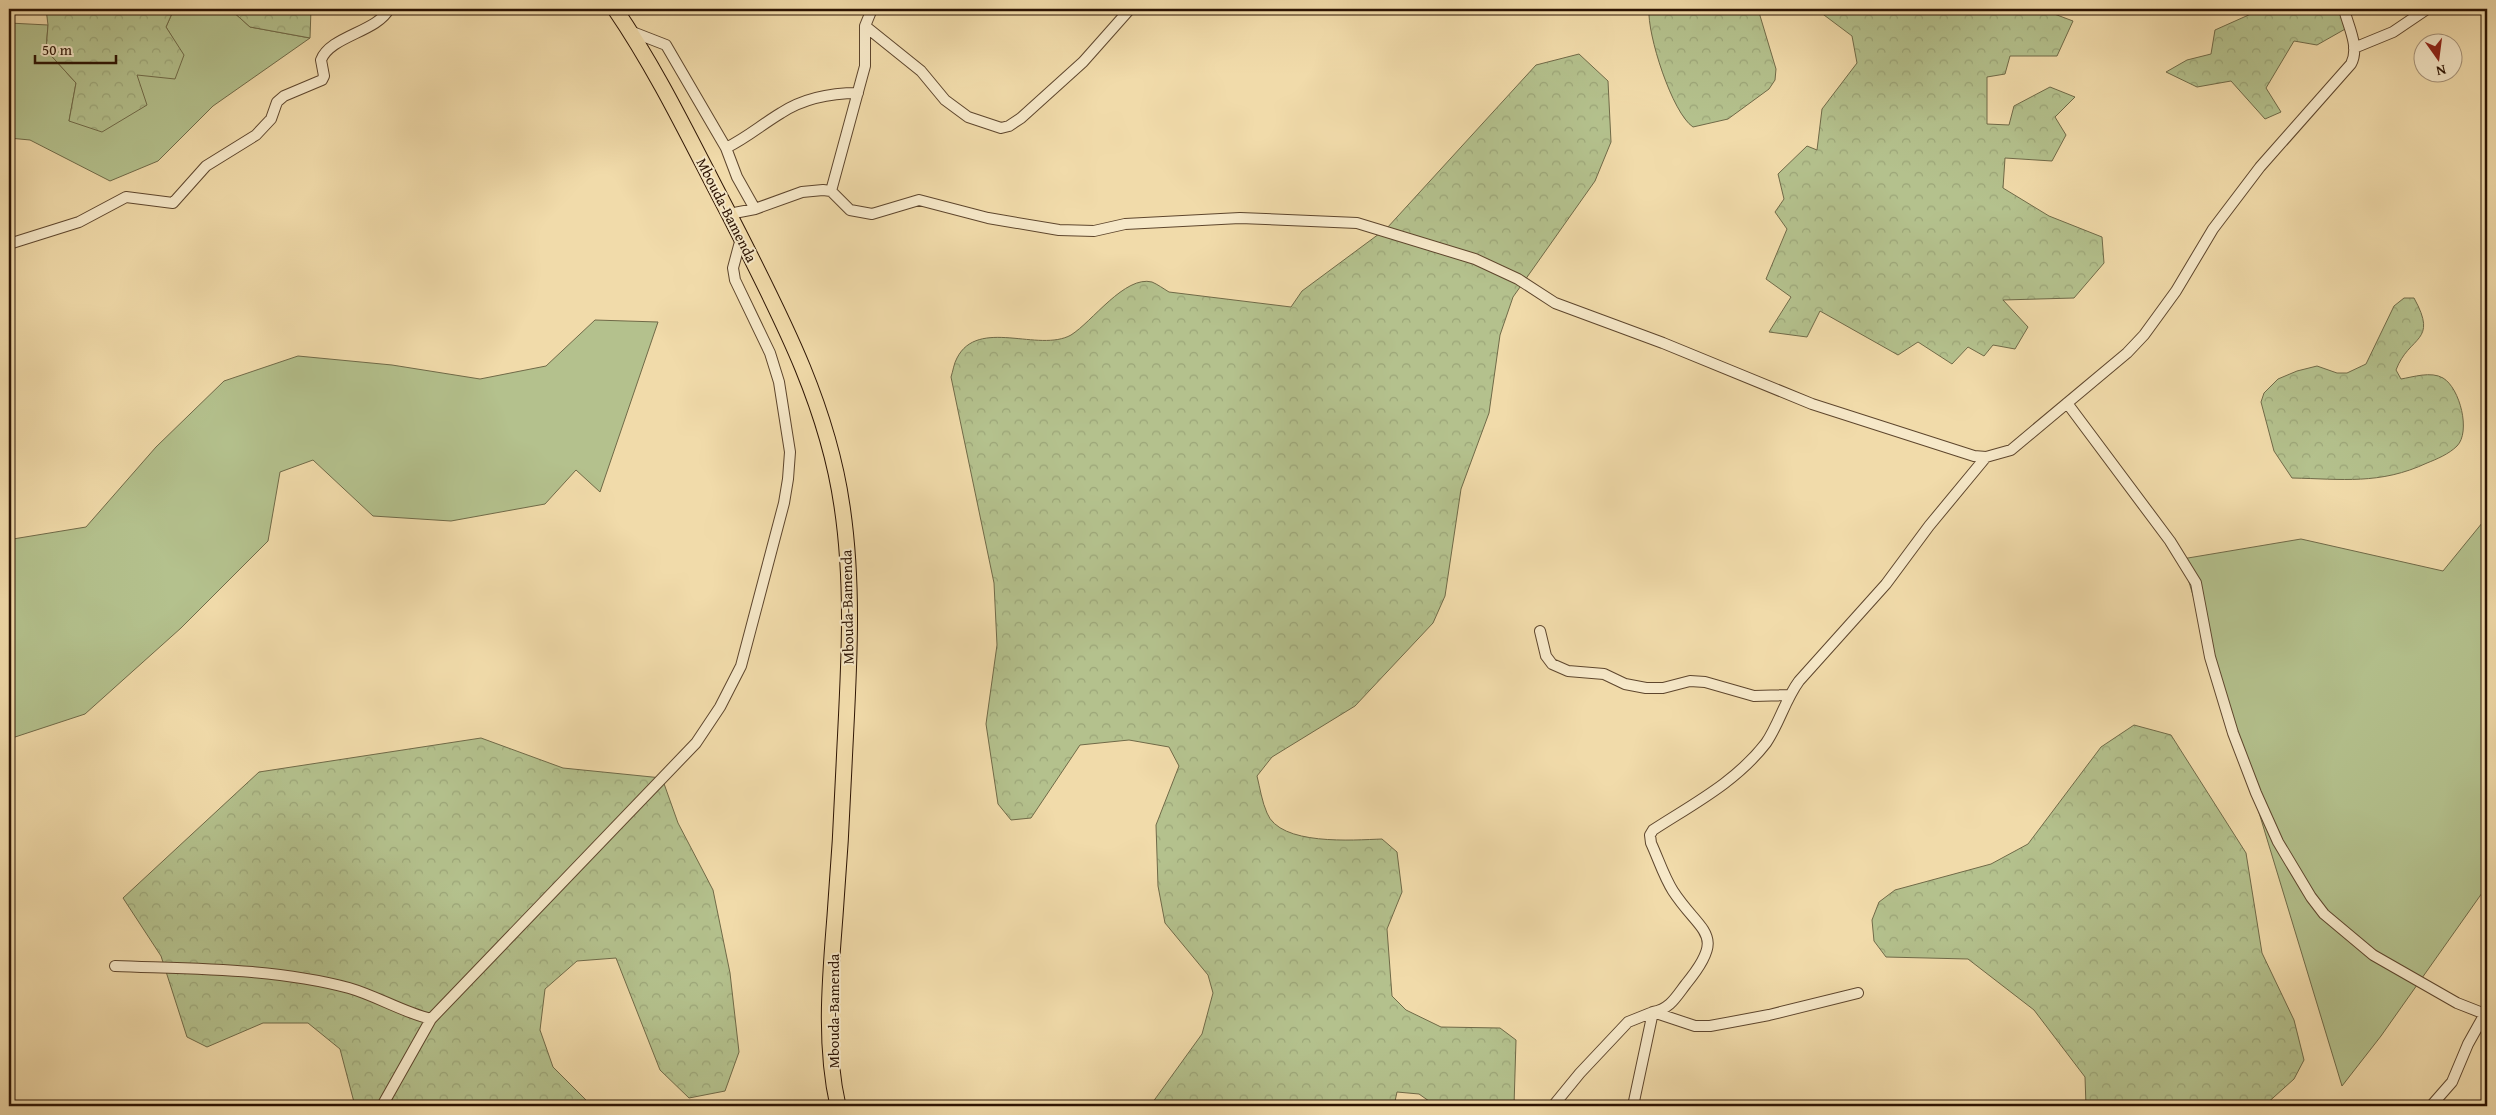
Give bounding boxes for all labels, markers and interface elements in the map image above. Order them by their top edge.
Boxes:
scale bar [35,32,116,64]
north arrow [2414,32,2464,82]
text: 50 m [42,39,73,60]
text: N [2434,60,2448,82]
street label: Mbouda-Bamenda [692,154,762,266]
street label: Mbouda-Bamenda [836,550,858,664]
street label: Mbouda-Bamenda [823,954,844,1068]

